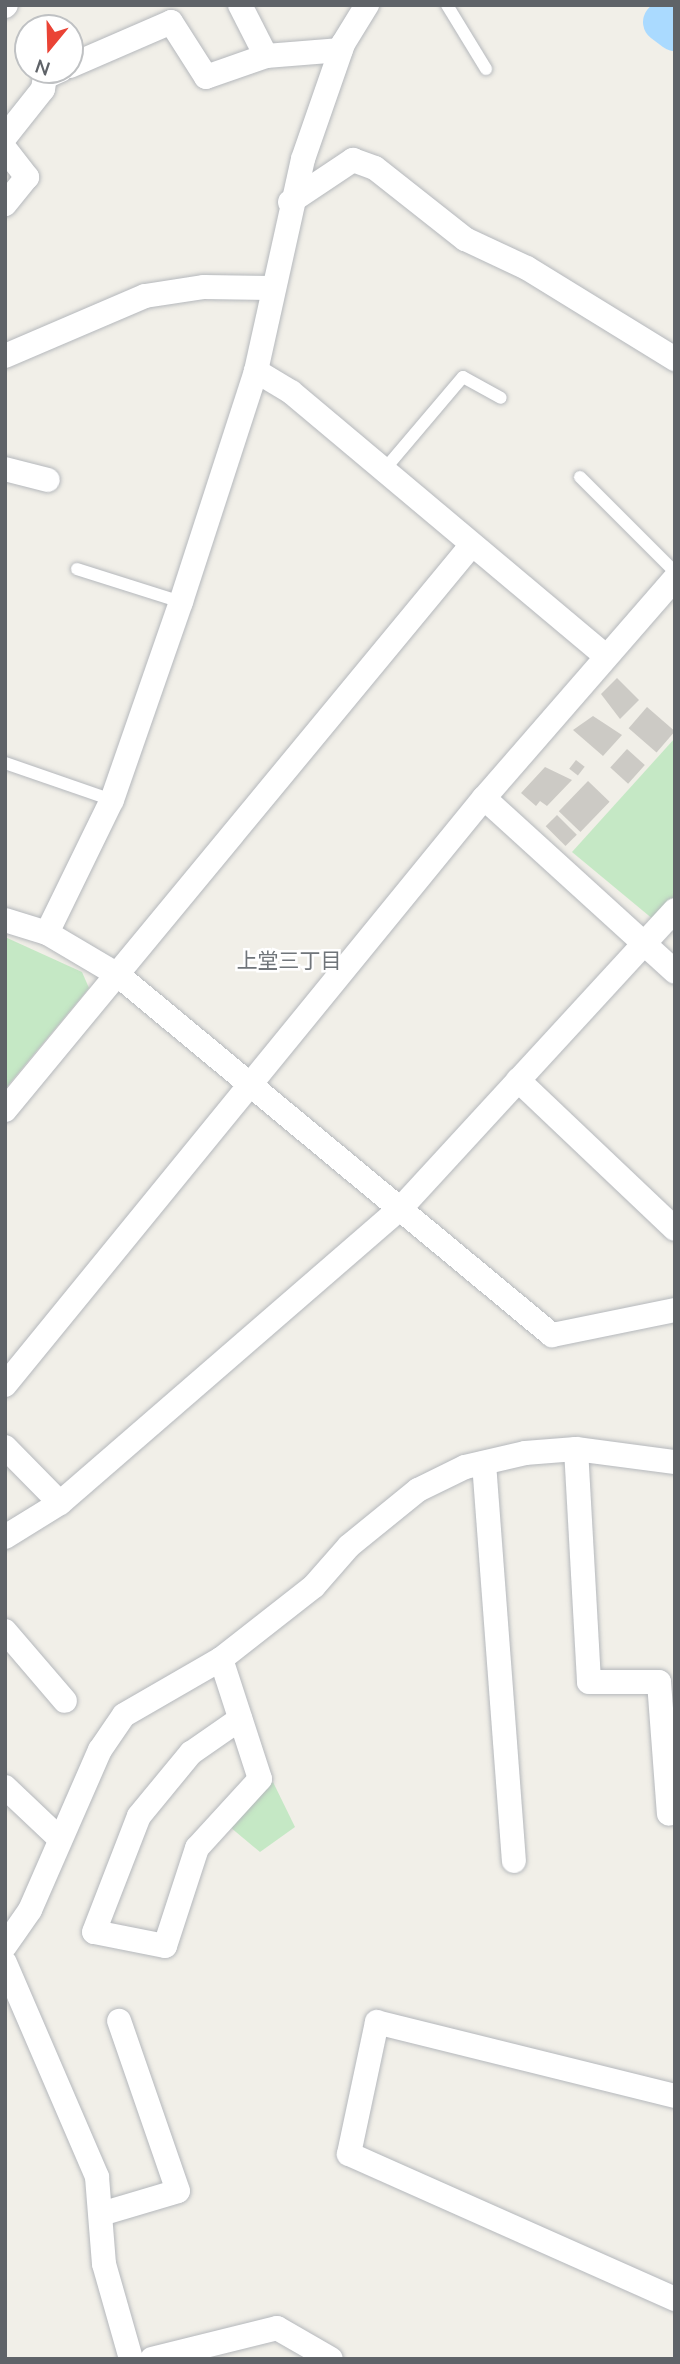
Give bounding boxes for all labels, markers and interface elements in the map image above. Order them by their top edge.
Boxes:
north arrow [14,14,84,84]
text: N [32,52,54,82]
district label: 上堂三丁目 [237,948,341,974]

